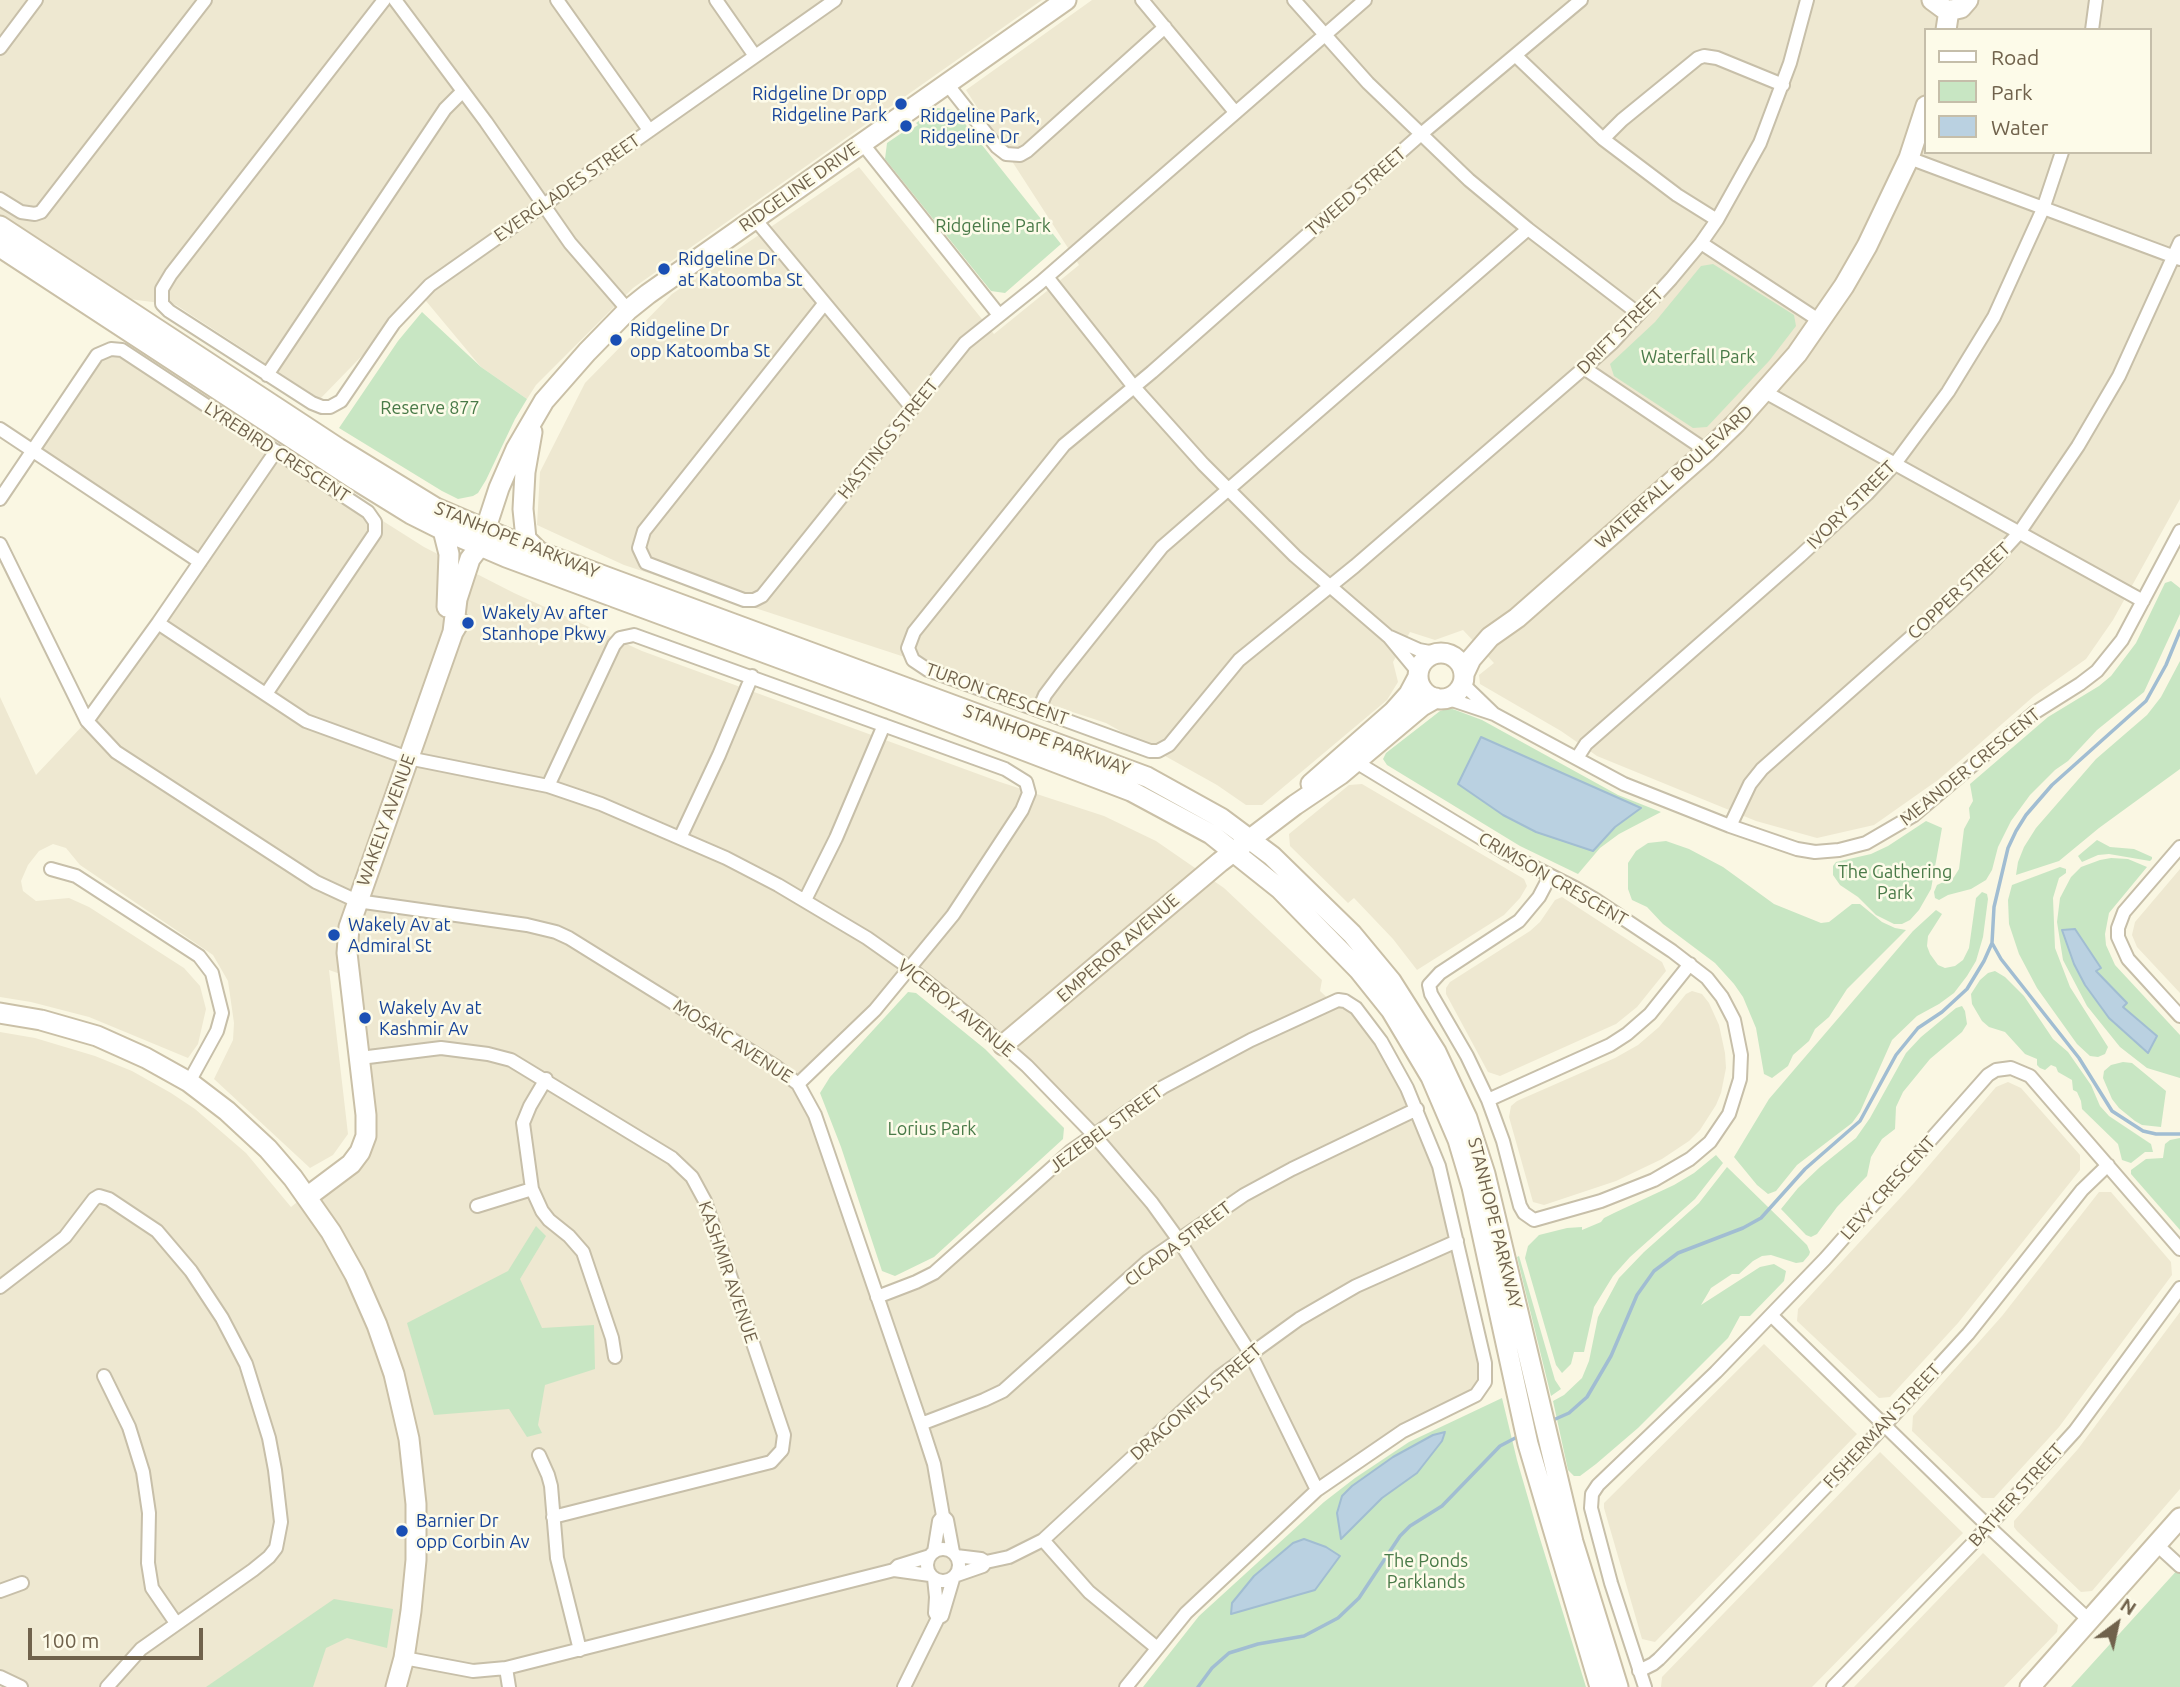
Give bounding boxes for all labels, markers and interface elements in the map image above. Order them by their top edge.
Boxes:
legend [1924,28,2152,154]
text: Road [1991,45,2039,69]
text: Park [1991,80,2033,104]
place label: Ridgeline Dr opp Ridgeline Park [752,83,887,126]
marker: Ridgeline Dr opp Ridgeline Park [893,96,909,112]
place label: Ridgeline Park, Ridgeline Dr [920,105,1040,148]
text: Water [1991,115,2049,139]
marker: Ridgeline Park, Ridgeline Dr [898,118,914,134]
street label: EVERGLADES STREET [490,129,644,247]
street label: RIDGELINE DRIVE [735,138,863,236]
street label: TWEED STREET [1302,143,1410,241]
park label: Ridgeline Park [935,215,1051,237]
place label: Ridgeline Dr at Katoomba St [678,248,803,290]
marker: Ridgeline Dr at Katoomba St [656,261,672,277]
street label: DRIFT STREET [1572,283,1668,379]
place label: Ridgeline Dr opp Katoomba St [630,319,770,362]
marker: Ridgeline Dr opp Katoomba St [608,332,624,348]
park label: Waterfall Park [1641,346,1755,368]
street label: HASTINGS STREET [833,375,943,503]
street label: LYREBIRD CRESCENT [200,397,354,507]
park label: Reserve 877 [380,397,480,419]
street label: WATERFALL BOULEVARD [1591,401,1757,553]
street label: IVORY STREET [1802,456,1900,554]
street label: STANHOPE PARKWAY [431,497,603,583]
street label: COPPER STREET [1903,538,2015,644]
place label: Wakely Av after Stanhope Pkwy [482,602,608,644]
marker: Wakely Av after Stanhope Pkwy [460,615,476,631]
street label: TURON CRESCENT [923,658,1071,730]
street label: STANHOPE PARKWAY [961,700,1133,780]
street label: MEANDER CRESCENT [1895,704,2045,830]
street label: WAKELY AVENUE [352,751,420,889]
street label: CRIMSON CRESCENT [1475,827,1631,931]
park label: The Gathering Park [1838,861,1952,903]
street label: EMPEROR AVENUE [1053,889,1183,1007]
place label: Wakely Av at Admiral St [348,914,450,956]
marker: Wakely Av at Admiral St [326,927,342,943]
street label: VICEROY AVENUE [893,954,1019,1062]
street label: MOSAIC AVENUE [669,994,797,1088]
place label: Wakely Av at Kashmir Av [379,997,481,1040]
marker: Wakely Av at Kashmir Av [357,1010,373,1026]
street label: JEZEBEL STREET [1045,1081,1167,1177]
park label: Lorius Park [888,1118,976,1140]
street label: LEVY CRESCENT [1836,1132,1940,1244]
street label: STANHOPE PARKWAY [1463,1135,1527,1311]
street label: CICADA STREET [1120,1197,1236,1291]
street label: KASHMIR AVENUE [694,1198,762,1346]
street label: DRAGONFLY STREET [1126,1339,1266,1465]
street label: FISHERMAN STREET [1819,1359,1945,1493]
street label: BATHER STREET [1964,1439,2068,1551]
place label: Barnier Dr opp Corbin Av [416,1510,530,1552]
marker: Barnier Dr opp Corbin Av [394,1523,410,1539]
park label: The Ponds Parklands [1384,1550,1468,1592]
north arrow [2082,1589,2152,1659]
text: N [2116,1593,2140,1619]
scale bar [32,1614,206,1658]
text: 100 m [41,1628,99,1652]

